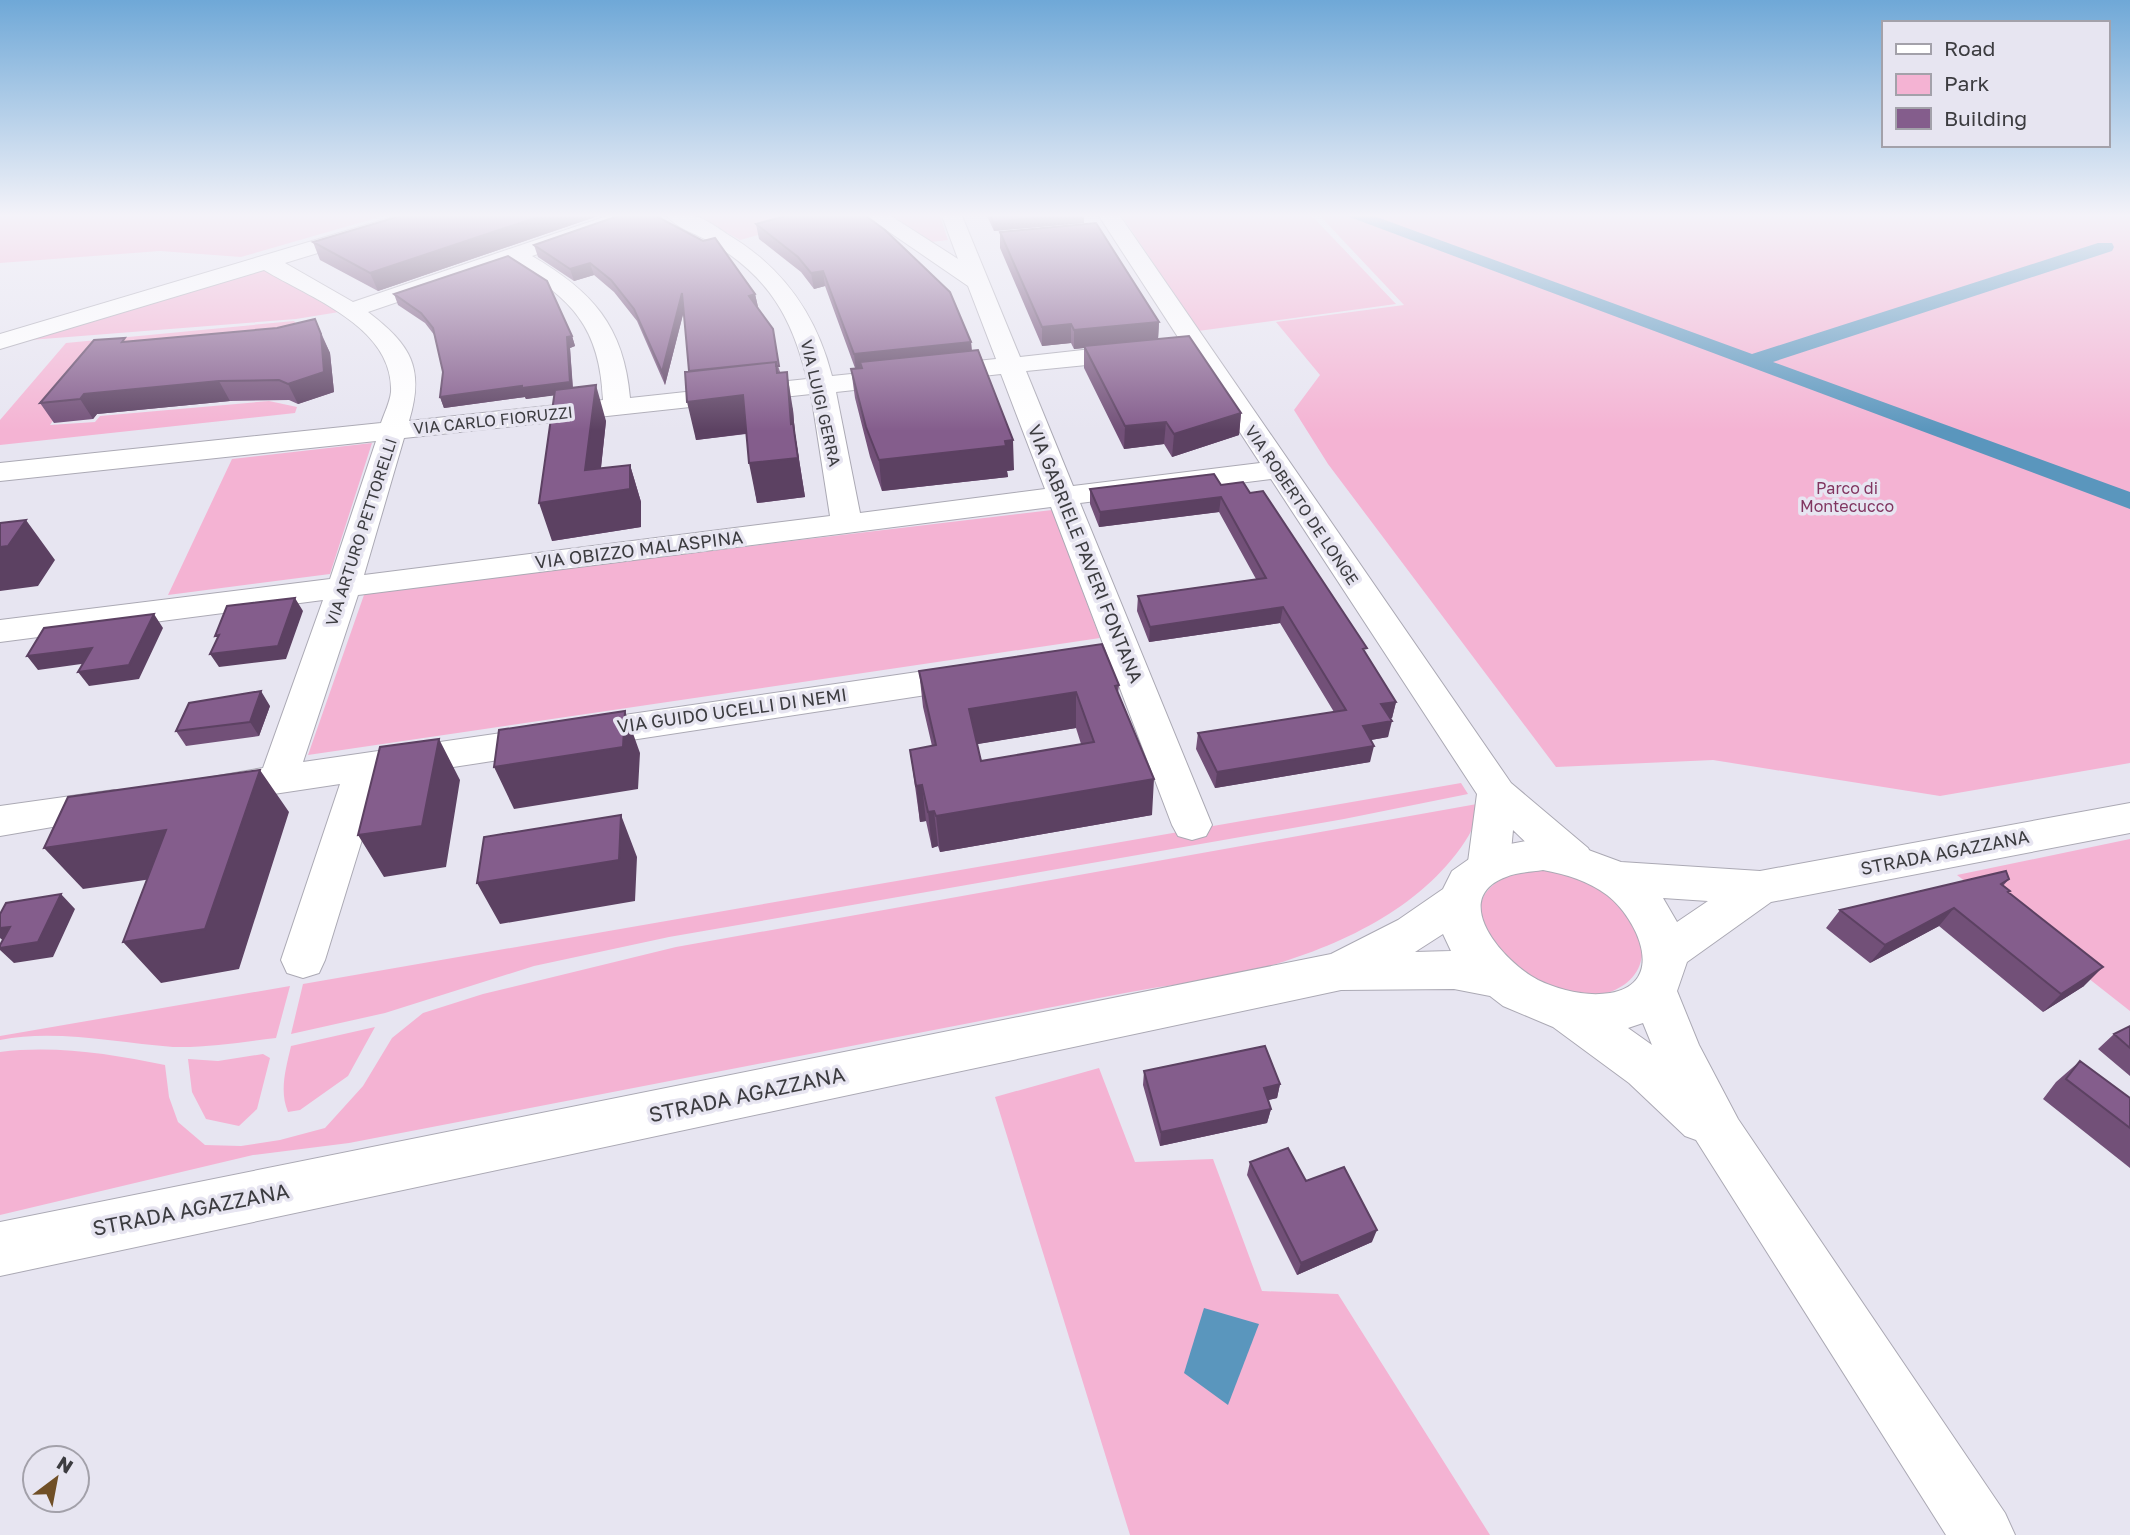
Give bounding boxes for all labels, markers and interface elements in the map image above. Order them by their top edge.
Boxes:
legend [1882,21,2109,147]
text: Road [1944,35,1995,61]
text: Park [1944,70,1990,96]
text: Building [1944,105,2027,131]
street label: VIA LUIGI GERRA [797,338,845,469]
street label: VIA CARLO FIORUZZI [412,402,574,438]
street label: VIA GABRIELE PAVERI FONTANA [1024,421,1148,686]
street label: VIA ROBERTO DE LONGE [1241,421,1363,589]
street label: VIA ARTURO PETTORELLI [321,435,401,629]
park label: Parco di Montecucco [1800,478,1894,516]
street label: VIA OBIZZO MALASPINA [533,525,744,573]
street label: VIA GUIDO UCELLI DI NEMI [616,683,848,737]
street label: STRADA AGAZZANA [1859,825,2031,879]
street label: STRADA AGAZZANA [646,1061,847,1128]
street label: STRADA AGAZZANA [90,1177,291,1241]
north arrow [21,1444,91,1514]
text: N [53,1451,77,1478]

